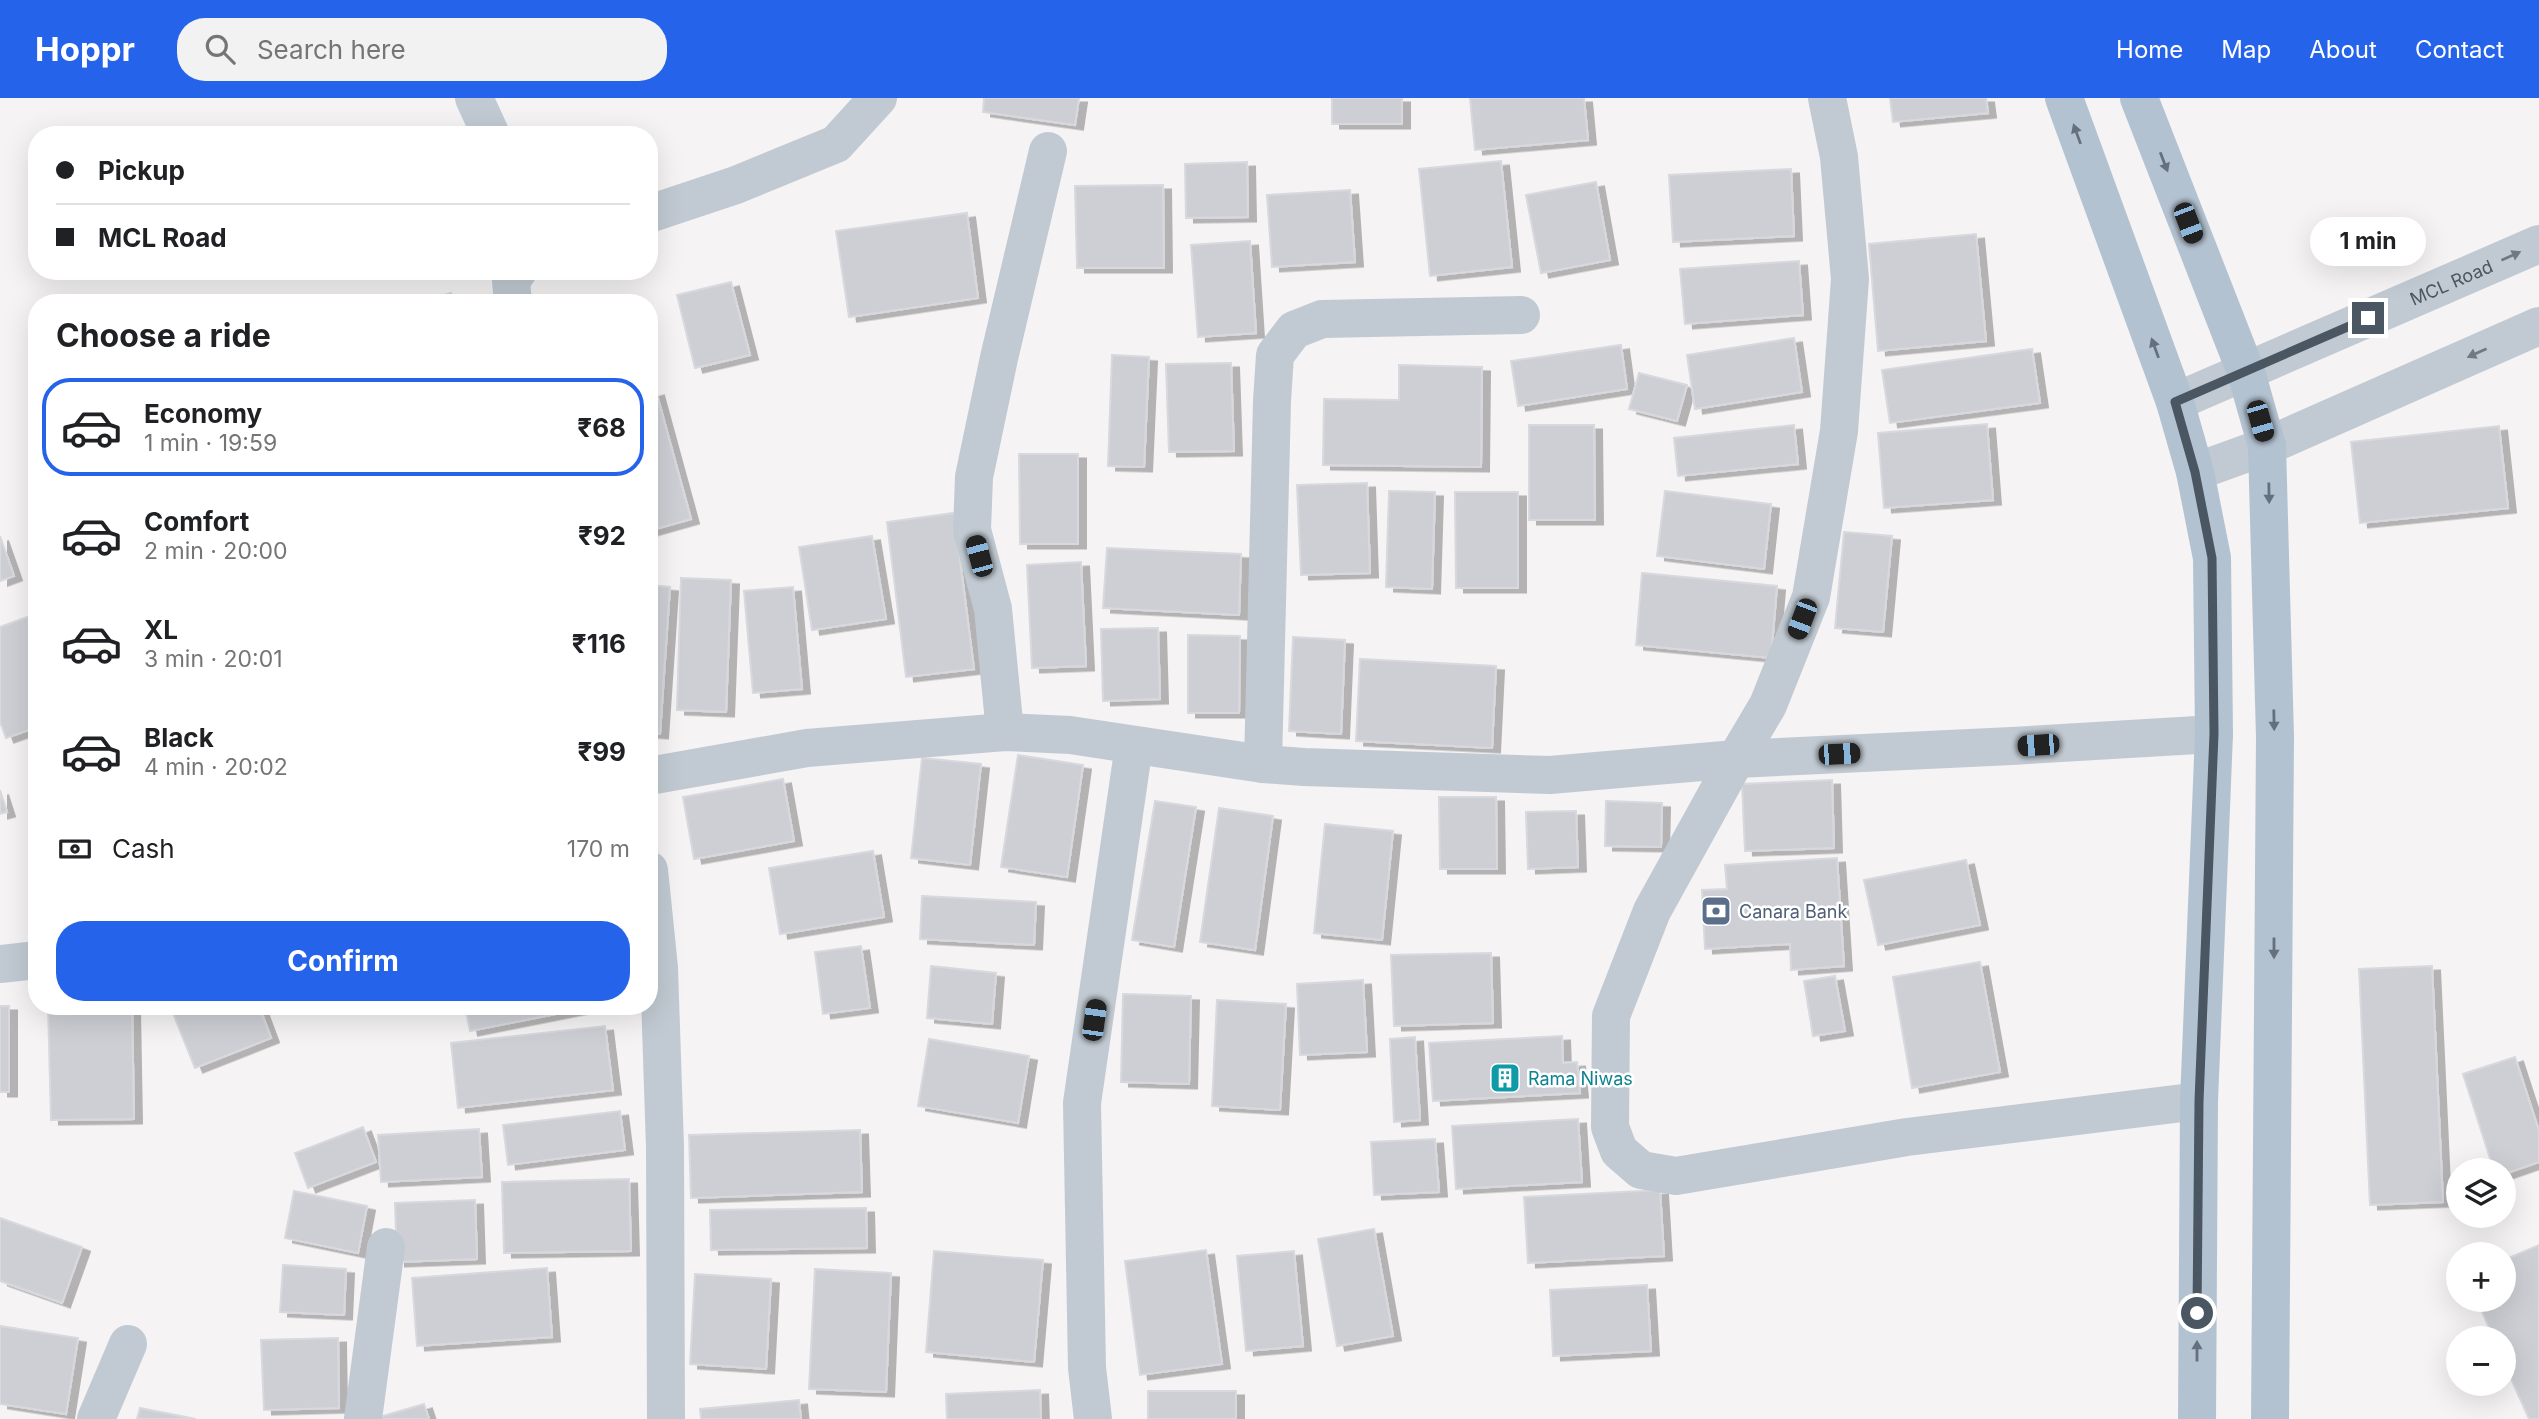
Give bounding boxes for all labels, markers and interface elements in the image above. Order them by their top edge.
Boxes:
search box [177,18,667,81]
text: Hoppr [35,29,135,69]
icon: search [201,30,239,68]
text: Search here [257,34,406,65]
text: Home [2116,35,2183,64]
text: Map [2221,35,2271,64]
text: About [2309,35,2377,64]
text: Contact [2415,35,2504,64]
one-way arrow [2071,124,2082,145]
one-way arrow [2158,151,2169,172]
text: Pickup [98,155,185,186]
car [2171,200,2206,246]
callout: 1 min [2310,216,2426,266]
text: MCL Road [98,222,227,253]
text: 1 min [2340,227,2396,255]
one-way arrow [2500,250,2521,261]
street label: MCL Road [2407,255,2496,309]
route end [2352,302,2384,334]
text: Choose a ride [56,316,271,355]
one-way arrow [2149,337,2160,358]
one-way arrow [2466,348,2487,359]
icon: car [60,396,123,459]
text: Economy [144,398,262,429]
car [2245,398,2276,444]
text: ₹68 [577,412,626,443]
text: 1 min · 19:59 [144,429,277,457]
one-way arrow [2263,482,2274,504]
icon: car [60,504,123,567]
text: Comfort [144,506,249,537]
text: ₹92 [578,520,626,551]
car [964,533,995,579]
text: 2 min · 20:00 [144,537,288,565]
car [1785,596,1820,642]
icon: car [60,612,123,675]
text: XL [144,614,178,645]
text: ₹116 [572,628,626,659]
text: 3 min · 20:01 [144,645,283,673]
one-way arrow [2269,710,2280,732]
icon: car [60,720,123,783]
text: Black [144,722,214,753]
car [2017,733,2060,757]
text: ₹99 [577,736,626,767]
car [1818,742,1861,766]
text: 4 min · 20:02 [144,753,288,781]
icon: cash [56,830,94,868]
text: Cash [112,833,175,864]
text: 170 m [567,835,630,863]
bank icon: Canara Bank [1699,894,1733,928]
place label: Canara Bank [1739,901,1847,922]
button: Confirm [56,921,630,1001]
one-way arrow [2268,937,2280,959]
car [1081,998,1108,1042]
building icon: Rama Niwas [1488,1061,1522,1095]
place label: Rama Niwas [1528,1068,1633,1089]
map controls [2446,1158,2516,1396]
button: layers [2446,1158,2516,1228]
button: + [2446,1242,2516,1312]
route start [2181,1297,2213,1329]
button: − [2446,1326,2516,1396]
one-way arrow [2191,1340,2203,1362]

